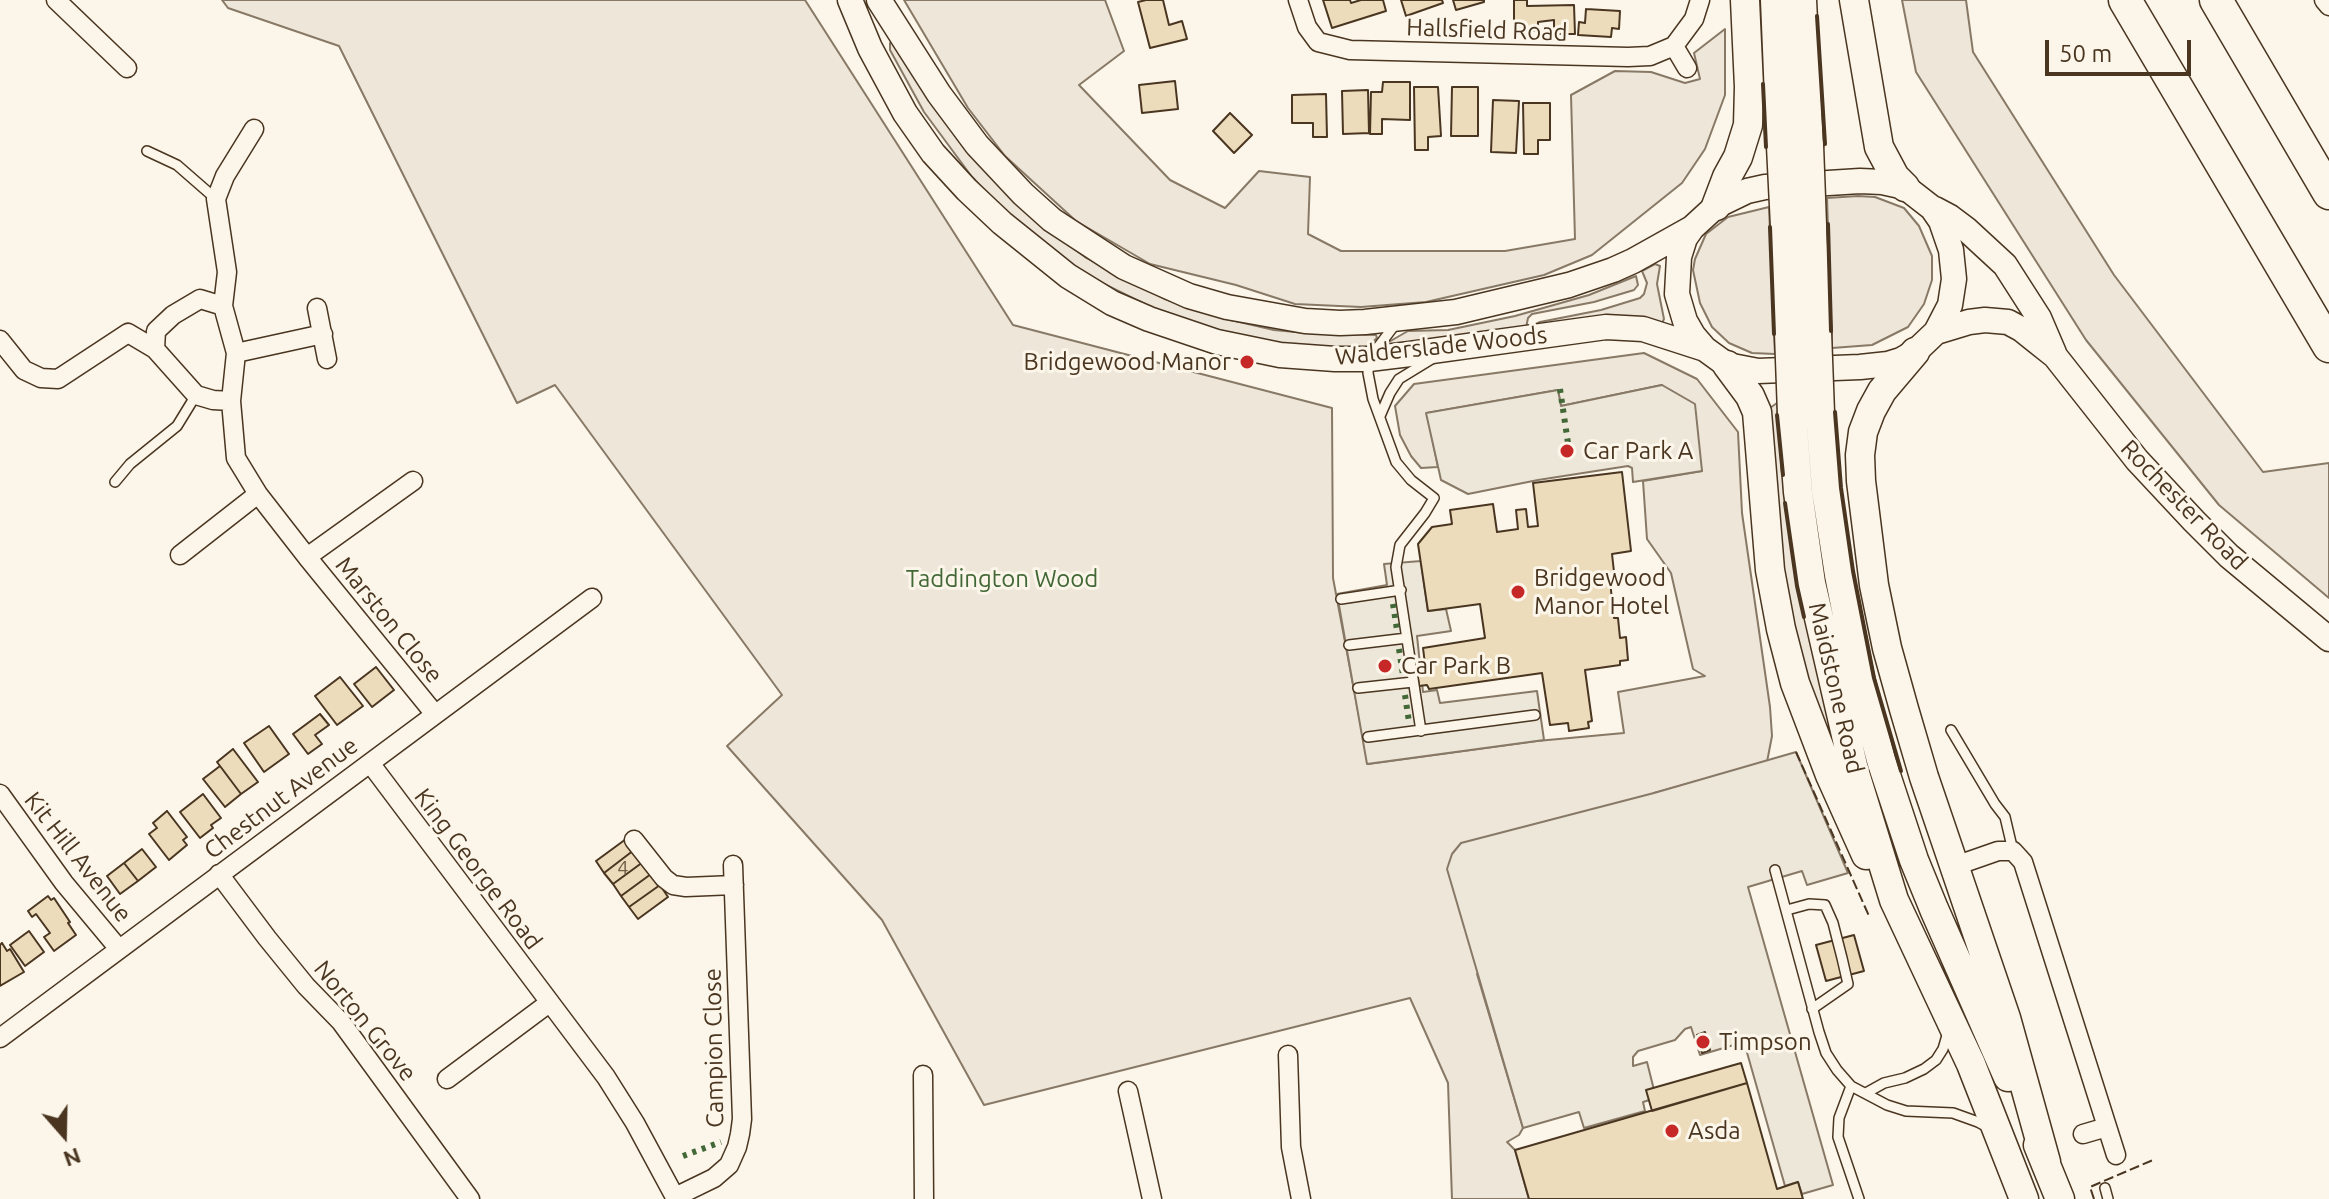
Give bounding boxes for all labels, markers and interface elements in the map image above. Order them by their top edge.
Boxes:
street label: Hallsfield Road [1406,13,1568,47]
scale bar [2049,24,2195,74]
text: 50 m [2059,40,2112,67]
street label: Walderslade Woods [1334,321,1548,371]
place label: Bridgewood Manor [1023,348,1231,376]
marker: Bridgewood Manor [1238,353,1256,371]
street label: Rochester Road [2115,434,2253,576]
place label: Car Park A [1583,437,1693,465]
marker: Car Park A [1558,442,1576,460]
street label: Marston Close [329,551,449,689]
place label: Bridgewood Manor Hotel [1534,564,1669,620]
park label: Taddington Wood [906,565,1098,593]
marker: Bridgewood Manor Hotel [1509,583,1527,601]
street label: Maidstone Road [1802,600,1870,776]
place label: Car Park B [1401,652,1511,680]
marker: Car Park B [1376,657,1394,675]
street label: Chestnut Avenue [199,731,363,865]
street label: King George Road [408,783,548,955]
street label: Kit Hill Avenue [18,786,138,928]
house number: 4 [617,856,629,880]
street label: Norton Grove [308,955,422,1087]
street label: Campion Close [698,968,730,1128]
place label: Timpson [1719,1028,1812,1056]
marker: Timpson [1694,1033,1712,1051]
north arrow [24,1095,104,1175]
place label: Asda [1688,1117,1741,1145]
marker: Asda [1663,1122,1681,1140]
text: N [60,1143,84,1173]

